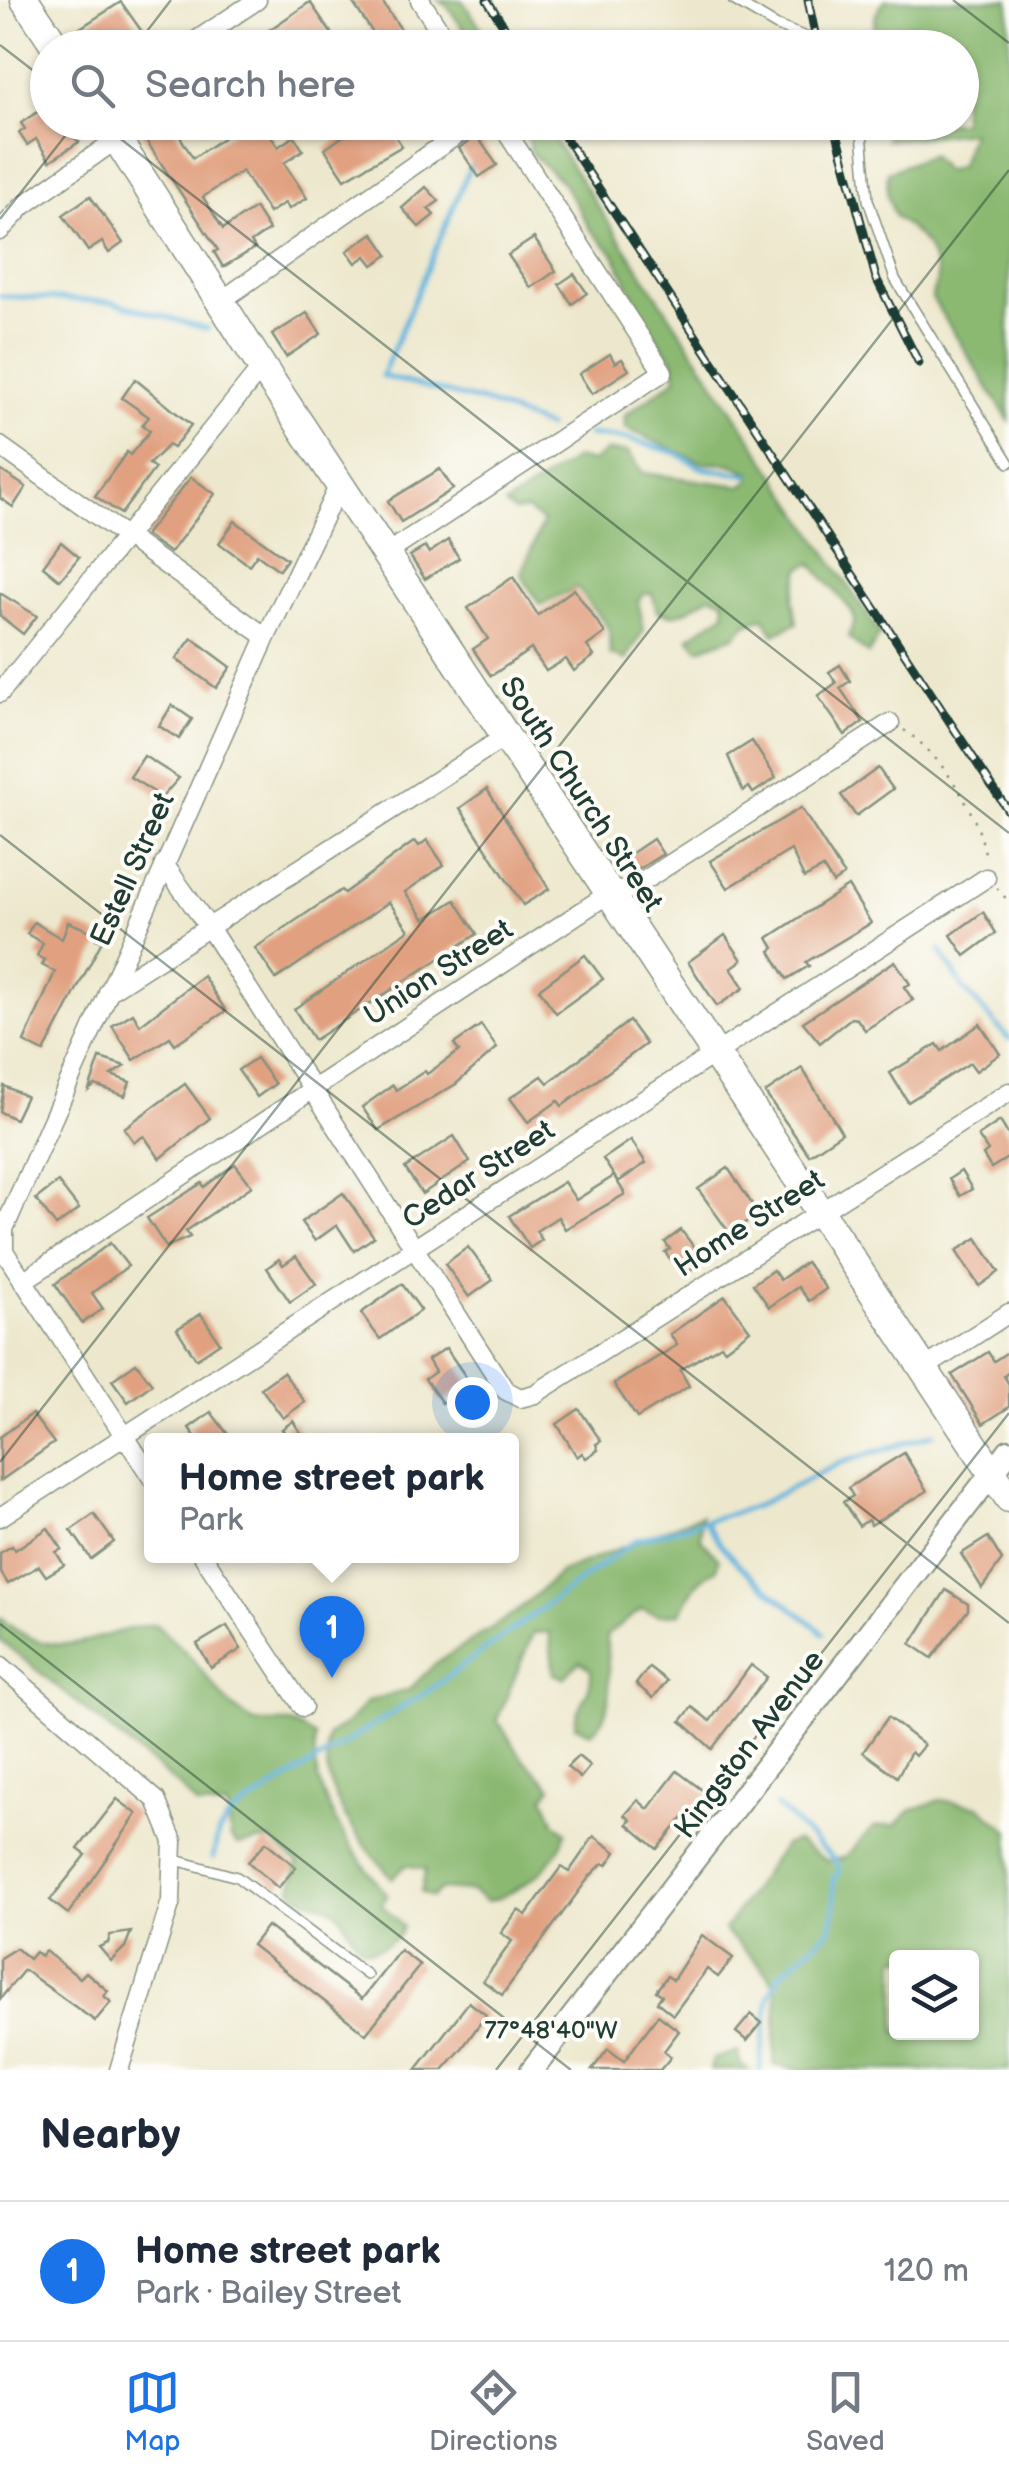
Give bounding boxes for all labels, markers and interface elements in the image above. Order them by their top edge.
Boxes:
search box [30,30,979,140]
icon: search [65,58,120,113]
text: Search here [145,63,356,108]
street label: South Church Street [492,670,671,919]
street label: Estell Street [83,787,183,952]
street label: Union Street [358,912,520,1034]
street label: Cedar Street [396,1112,561,1237]
street label: Home Street [668,1162,831,1286]
your location [447,1377,498,1428]
popup [144,1433,519,1563]
text: Home street park [179,1456,484,1501]
text: Park [179,1501,243,1540]
pin: 1 [300,1596,364,1678]
street label: Kingston Avenue [667,1643,832,1846]
map controls [889,1950,979,2040]
button: layers [889,1950,979,2040]
text: 77°48'40"W [484,2015,618,2046]
text: Nearby [40,2110,180,2161]
text: Home street park [135,2229,440,2274]
text: 1 [66,2252,79,2291]
text: 120 m [884,2252,969,2291]
text: Park · Bailey Street [135,2274,401,2313]
tab: Map [124,2365,181,2458]
tab: Directions [429,2365,558,2458]
tab: Saved [806,2365,885,2458]

